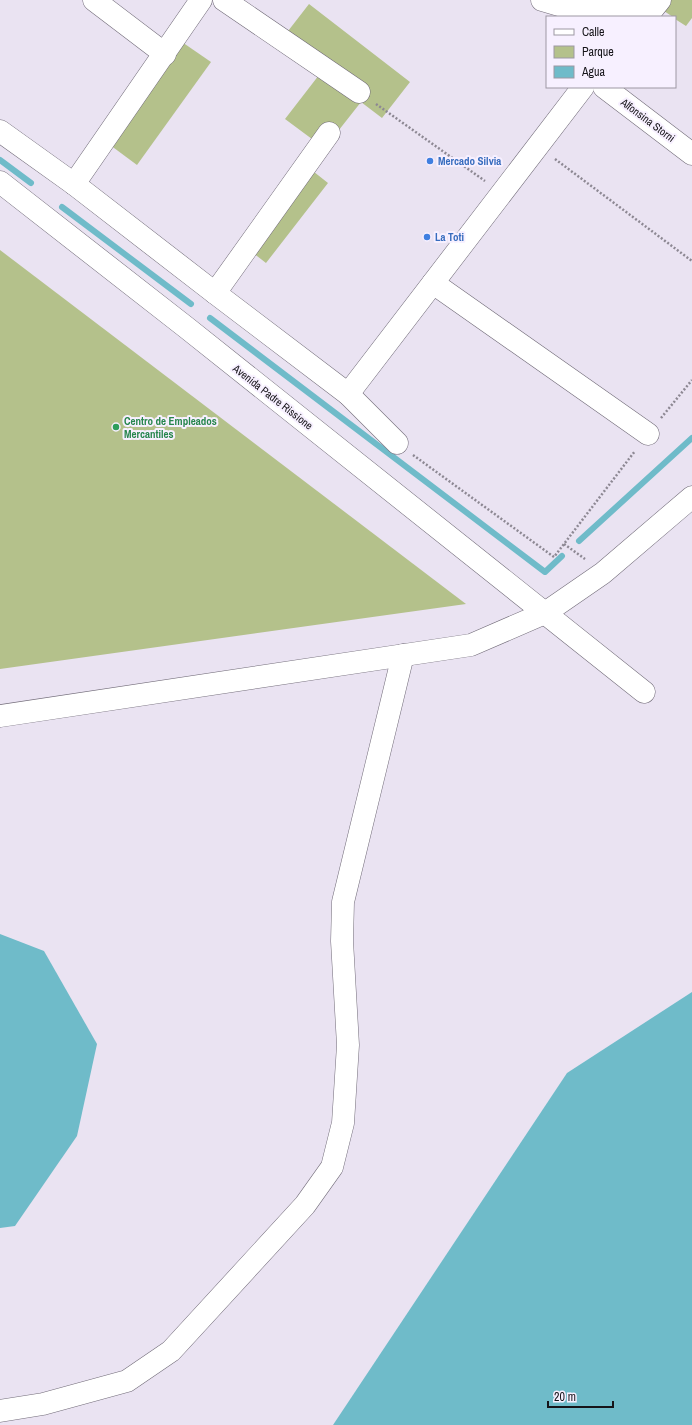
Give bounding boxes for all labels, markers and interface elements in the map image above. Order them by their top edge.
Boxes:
legend [546,16,676,88]
text: Calle [582,24,604,40]
text: Parque [582,44,614,60]
text: Agua [581,64,606,80]
street label: Alfonsina Storni [617,94,678,145]
place label: Mercado Silvia [438,154,501,168]
marker: Mercado Silvia [425,156,435,166]
place label: La Toti [435,230,464,244]
marker: La Toti [422,232,432,242]
street label: Avenida Padre Rissione [229,361,316,433]
place label: Centro de Empleados Mercantiles [124,414,217,441]
marker: Centro de Empleados Mercantiles [111,422,121,432]
scale bar [548,1383,613,1409]
text: 20 m [554,1389,576,1405]

